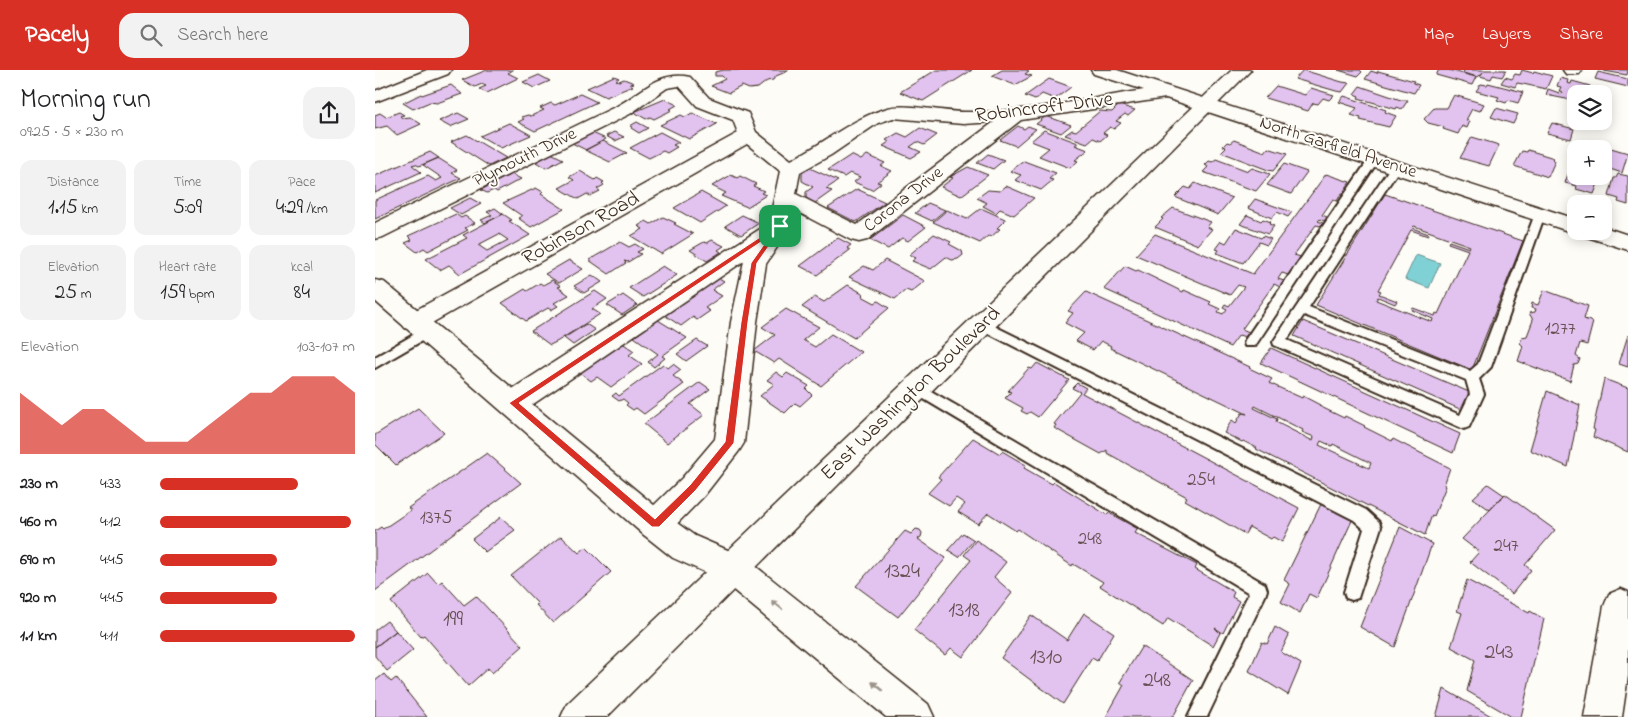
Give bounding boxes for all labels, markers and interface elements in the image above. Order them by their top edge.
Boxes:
search box [119,13,469,58]
text: Pacely [25,18,89,53]
icon: search [137,21,165,49]
text: Search here [177,22,268,49]
text: Map [1424,22,1454,48]
text: Layers [1482,22,1532,48]
text: Share [1560,22,1603,48]
text: Morning run [20,80,151,121]
street label: Robincroft Drive [973,85,1115,131]
map controls [1567,85,1612,240]
button: layers [1567,85,1612,130]
button: share [303,87,355,139]
street label: North Garfield Avenue [1256,110,1421,186]
text: 09:25 · 5 × 230 m [20,120,123,144]
street label: Plymouth Drive [469,121,582,194]
button: + [1567,140,1612,185]
street label: Corona Drive [859,160,950,239]
text: Distance [47,172,99,193]
text: Time [174,172,201,193]
text: Pace [288,172,315,193]
street label: Robinson Road [517,184,645,274]
text: 1.15 [48,193,78,223]
text: 5:09 [173,193,202,223]
text: 4:29 [276,193,303,223]
button: − [1567,195,1612,240]
text: km [78,199,98,220]
text: /km [303,199,328,220]
pin [759,205,801,247]
icon: arrive [766,212,794,240]
text: Elevation [47,257,99,278]
text: Heart rate [159,257,216,278]
text: kcal [291,257,313,278]
text: 25 [55,278,77,308]
text: 159 [160,278,185,308]
text: 84 [294,278,310,308]
text: m [77,284,92,305]
text: bpm [185,284,215,305]
street label: East Washington Boulevard [814,300,1009,490]
house number: 1277 [1544,316,1576,343]
text: Elevation [20,335,79,359]
text: 103–107 m [297,335,355,359]
house number: 254 [1187,467,1215,494]
text: 230 m [20,472,58,496]
text: 4:33 [100,472,121,496]
house number: 1375 [420,505,452,532]
text: 460 m [20,510,57,534]
text: 4:12 [100,510,121,534]
house number: 248 [1078,526,1102,553]
house number: 247 [1493,533,1519,560]
text: 690 m [20,548,55,572]
text: 4:45 [100,548,124,572]
house number: 1324 [884,556,920,588]
text: 920 m [20,586,56,610]
text: 4:45 [100,586,124,610]
house number: 1318 [948,595,980,627]
one-way arrow [771,600,784,611]
house number: 199 [443,604,463,636]
text: 1.1 km [20,624,57,648]
text: 4:11 [100,624,118,648]
house number: 243 [1484,637,1514,669]
house number: 1310 [1030,642,1062,674]
house number: 248 [1143,665,1171,697]
one-way arrow [871,681,884,692]

